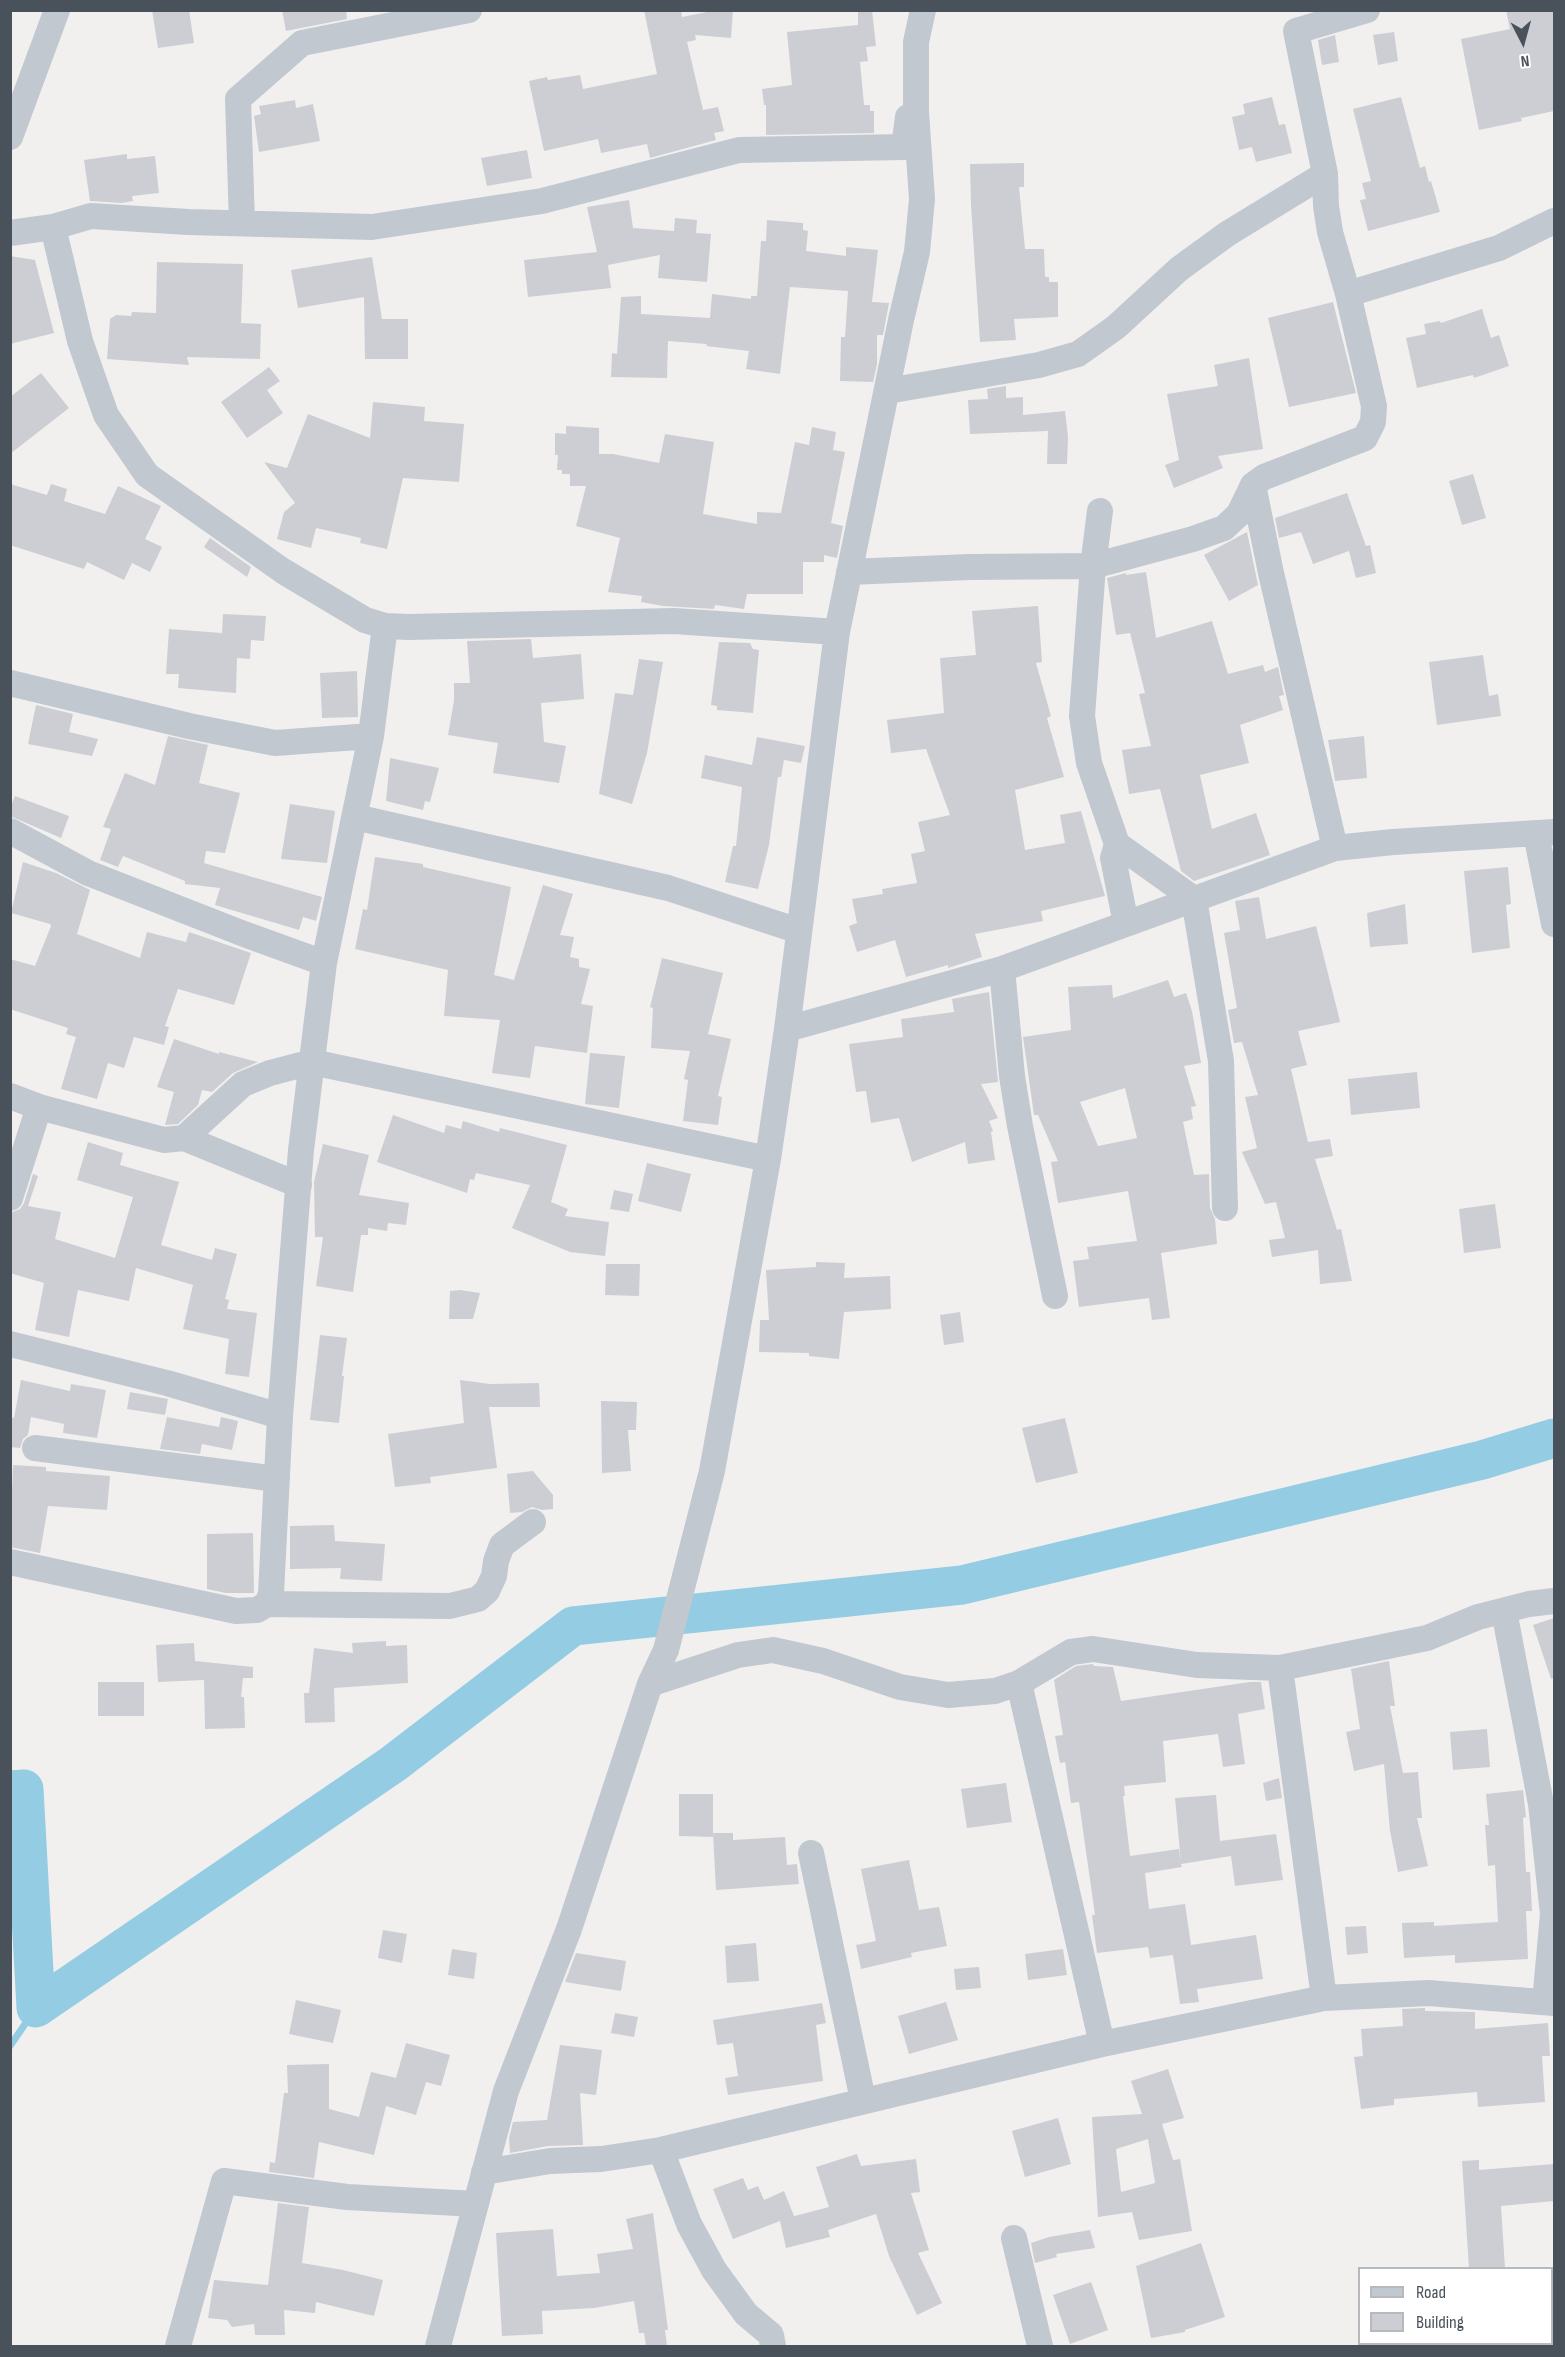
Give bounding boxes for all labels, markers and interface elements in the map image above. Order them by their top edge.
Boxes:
north arrow [1493,12,1553,72]
text: N [1520,51,1530,70]
legend [1358,2267,1553,2345]
text: Road [1416,2282,1446,2303]
text: Building [1416,2312,1464,2333]

